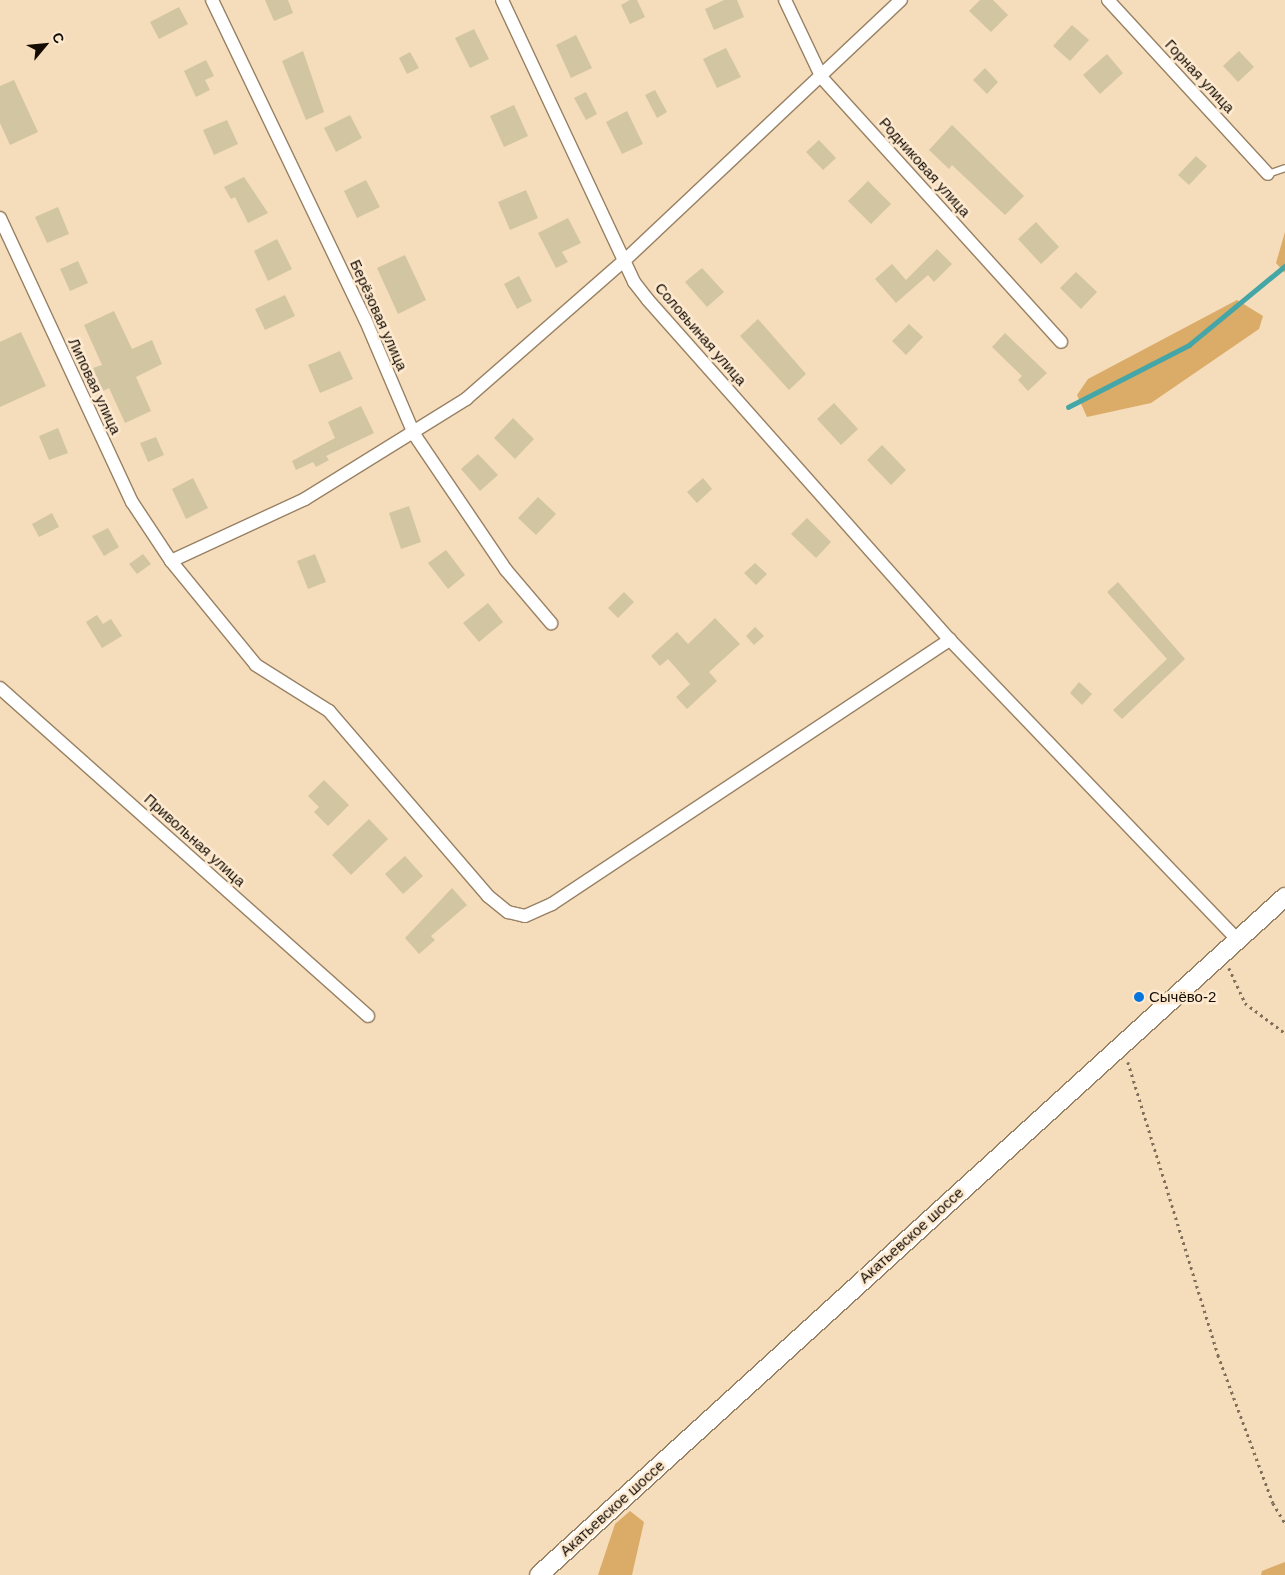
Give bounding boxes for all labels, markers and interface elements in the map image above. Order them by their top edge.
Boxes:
north arrow [20,20,70,70]
text: С [49,30,68,46]
street label: Горная улица [1161,36,1239,116]
street label: Родниковая улица [876,114,974,220]
street label: Берёзовая улица [346,257,412,373]
street label: Соловьиная улица [651,279,751,389]
street label: Липовая улица [65,335,125,437]
street label: Привольная улица [141,790,249,890]
place label: Сычёво-2 [1149,988,1216,1006]
marker: Сычёво-2 [1133,991,1145,1003]
street label: Акатьевское шоссе [855,1183,967,1287]
street label: Акатьевское шоссе [556,1456,668,1560]

